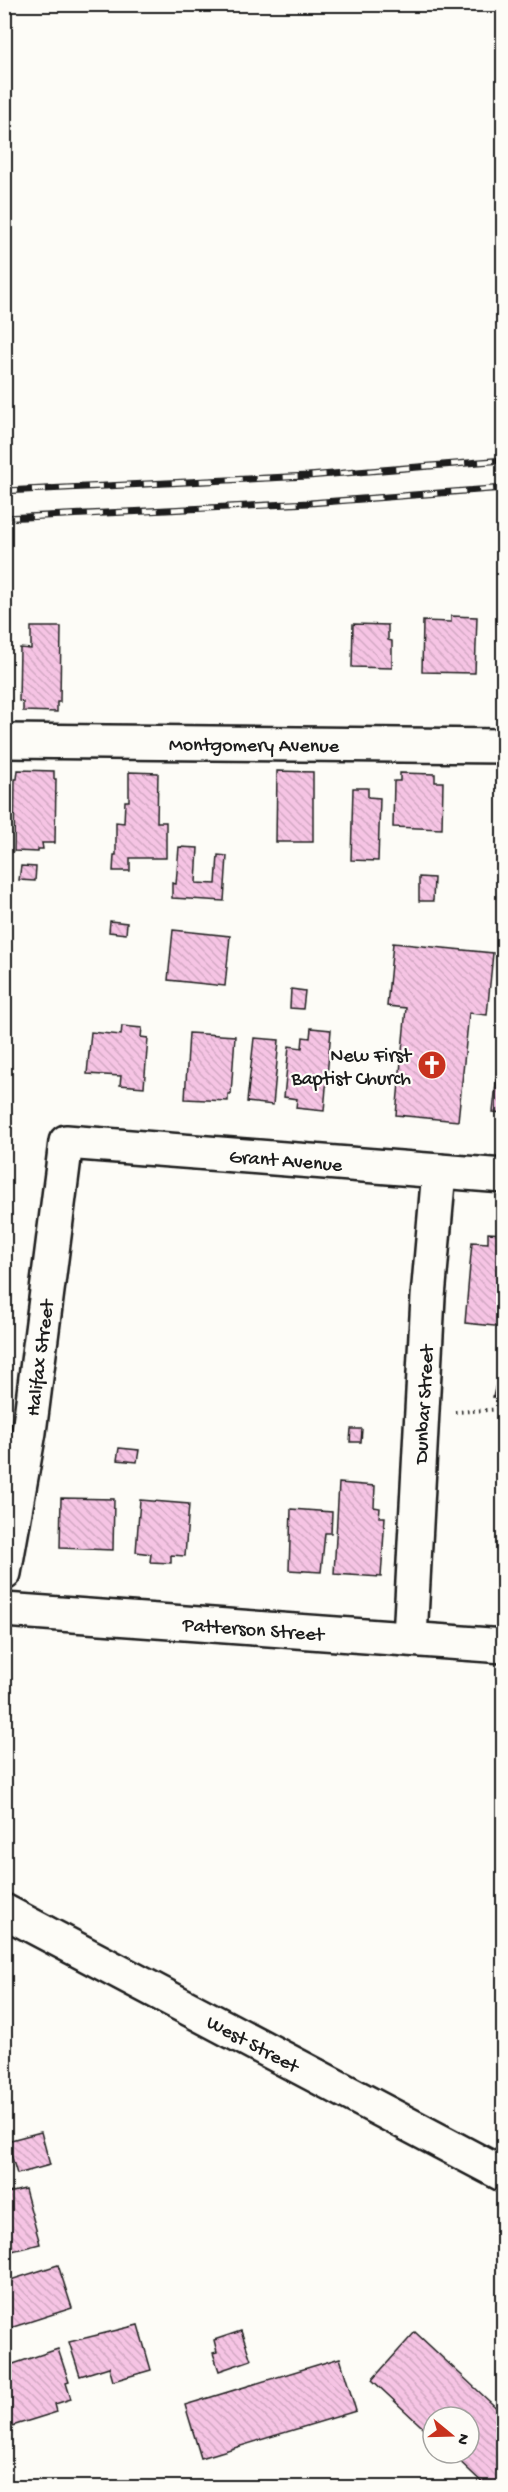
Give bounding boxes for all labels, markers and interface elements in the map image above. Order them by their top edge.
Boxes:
street label: Montgomery Avenue [169,735,340,759]
place label: New First Baptist Church [290,1046,413,1092]
church icon: New First Baptist Church [416,1049,448,1081]
street label: Grant Avenue [228,1147,344,1178]
street label: Halifax Street [23,1297,61,1418]
street label: Dunbar Street [411,1343,441,1466]
street label: Patterson Street [181,1615,326,1648]
street label: West Street [202,2012,303,2080]
north arrow [421,2405,481,2465]
text: N [451,2431,473,2447]

